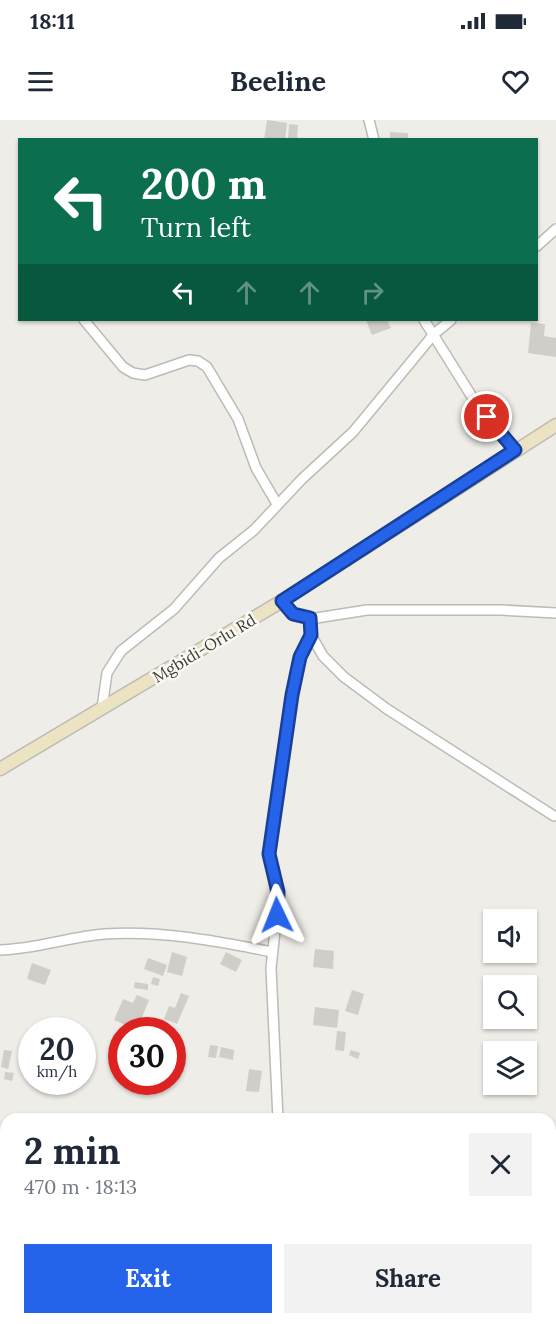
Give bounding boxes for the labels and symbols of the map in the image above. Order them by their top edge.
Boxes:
pin [461,391,512,442]
street label: Mgbidi-Orlu Rd [149,609,260,687]
position arrow [245,883,309,947]
speed limit sign: 30 [108,1017,186,1095]

